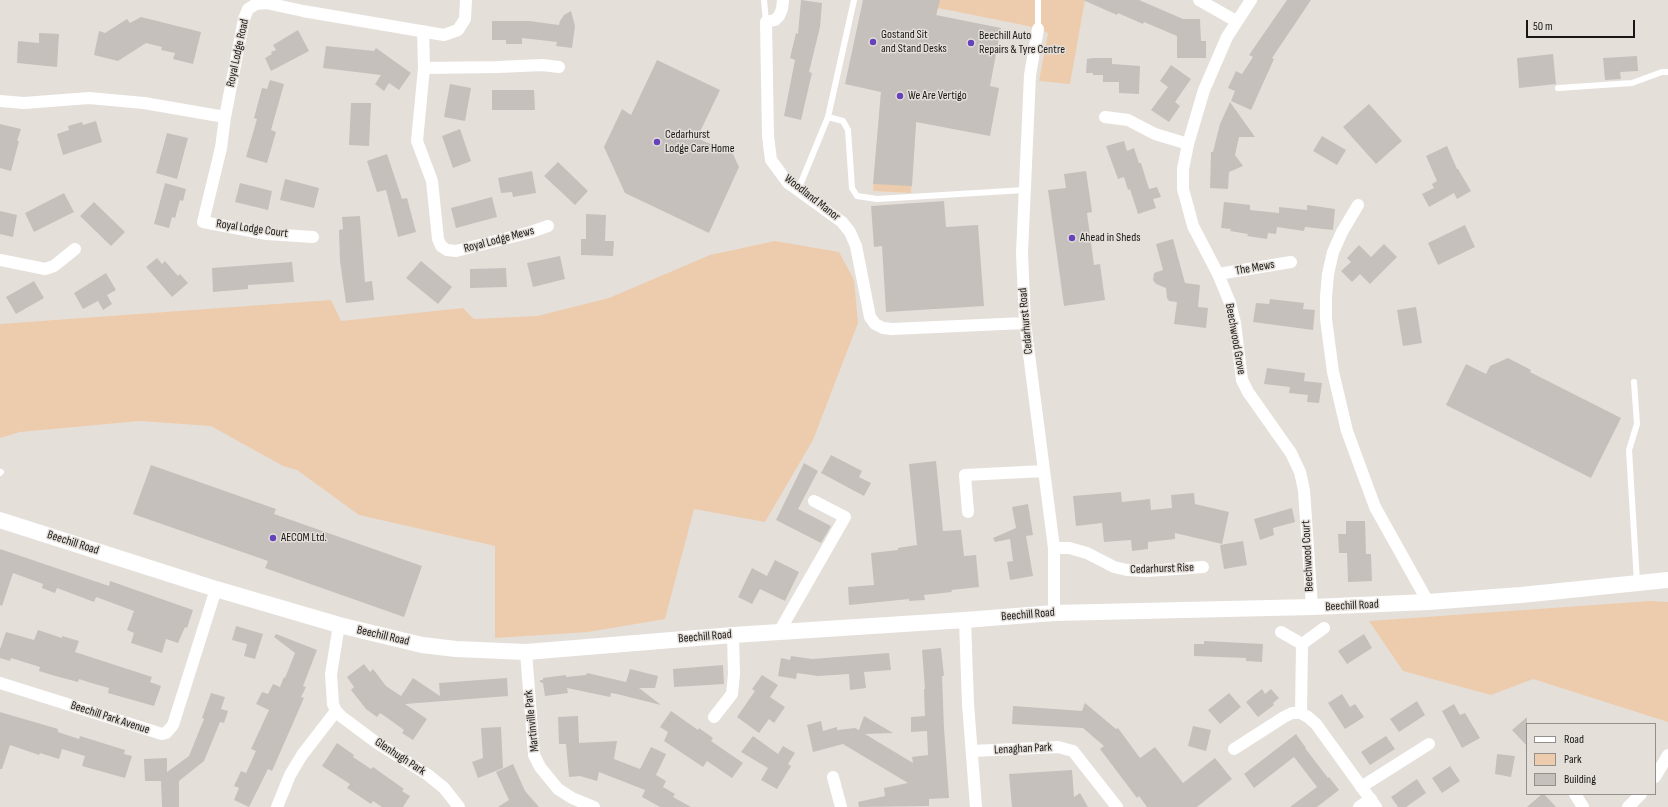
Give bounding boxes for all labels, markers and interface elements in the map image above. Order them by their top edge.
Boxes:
scale bar [1528,12,1637,38]
street label: Royal Lodge Road [224,18,252,88]
text: 50 m [1533,19,1553,34]
place label: Gostand Sit and Stand Desks [881,28,947,56]
place label: Beechill Auto Repairs & Tyre Centre [979,29,1065,57]
marker: Gostand Sit and Stand Desks [868,37,878,47]
marker: Beechill Auto Repairs & Tyre Centre [966,38,976,48]
place label: We Are Vertigo [908,89,967,103]
marker: We Are Vertigo [895,91,905,101]
place label: Cedarhurst Lodge Care Home [665,128,735,156]
marker: Cedarhurst Lodge Care Home [652,137,662,147]
street label: Woodland Manor [781,172,843,224]
street label: Royal Lodge Court [215,217,289,241]
street label: Royal Lodge Mews [462,224,536,256]
place label: Ahead in Sheds [1080,231,1140,245]
marker: Ahead in Sheds [1067,233,1077,243]
street label: The Mews [1234,257,1276,279]
street label: Cedarhurst Road [1016,287,1036,355]
street label: Beechwood Grove [1222,302,1248,376]
street label: Beechwood Court [1299,520,1317,592]
street label: Beechill Road [45,528,101,558]
place label: AECOM Ltd. [281,531,327,545]
marker: AECOM Ltd. [268,533,278,543]
street label: Cedarhurst Rise [1130,561,1194,577]
street label: Beechill Road [1325,597,1379,615]
street label: Beechill Road [1001,605,1055,625]
street label: Beechill Road [355,623,411,649]
street label: Beechill Road [678,627,732,647]
street label: Martinville Park [522,689,542,753]
street label: Beechill Park Avenue [69,698,151,738]
legend [1526,723,1656,795]
text: Road [1564,732,1584,747]
street label: Glenhugh Park [372,735,428,779]
street label: Lenaghan Park [994,740,1052,758]
text: Park [1564,752,1582,767]
text: Building [1564,772,1596,787]

